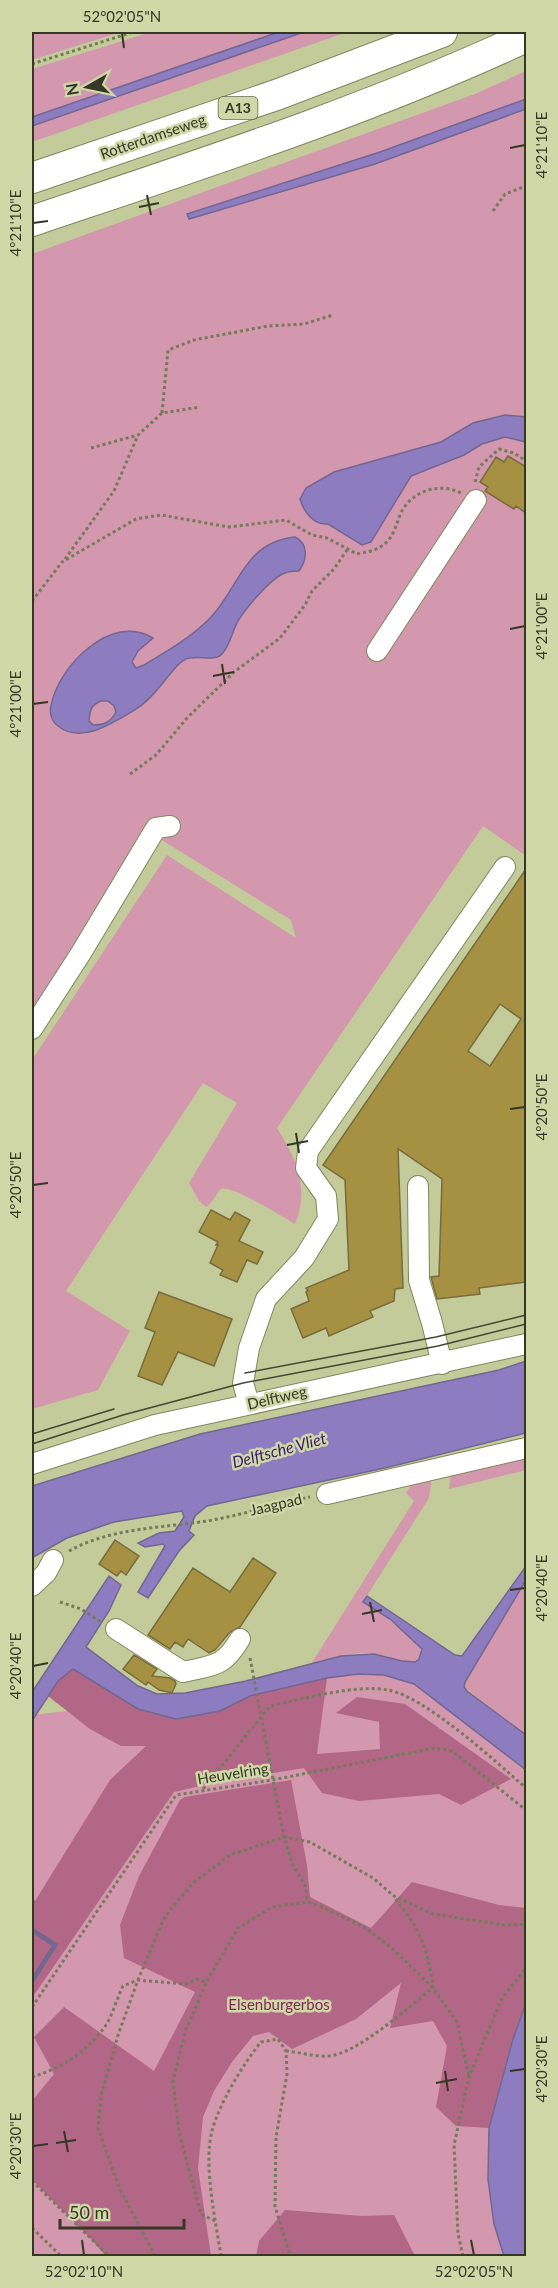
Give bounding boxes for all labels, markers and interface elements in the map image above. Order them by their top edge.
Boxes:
text: 52°02'05"N [83,7,161,25]
north arrow [57,57,117,117]
text: N [61,82,82,97]
road number: A13 [218,97,258,119]
street label: Rotterdamseweg [97,109,208,163]
text: 4°21'10"E [532,112,550,179]
text: 4°21'10"E [6,190,24,257]
text: 4°21'00"E [532,593,550,660]
text: 4°21'00"E [6,671,24,738]
text: 4°20'50"E [532,1074,550,1141]
text: 4°20'50"E [6,1152,24,1219]
street label: Delftweg [245,1381,308,1413]
water label: Delftsche Vliet [230,1428,328,1471]
street label: Jaagpad [248,1489,304,1519]
text: 4°20'40"E [532,1555,550,1622]
text: 4°20'40"E [6,1633,24,1700]
street label: Heuvelring [196,1758,270,1788]
park label: Elsenburgerbos [228,1995,330,2013]
text: 4°20'30"E [532,2036,550,2103]
text: 4°20'30"E [6,2113,24,2180]
scale bar [60,2192,184,2230]
text: 50 m [69,2201,109,2223]
text: 52°02'10"N [45,2262,123,2280]
text: 52°02'05"N [435,2262,513,2280]

